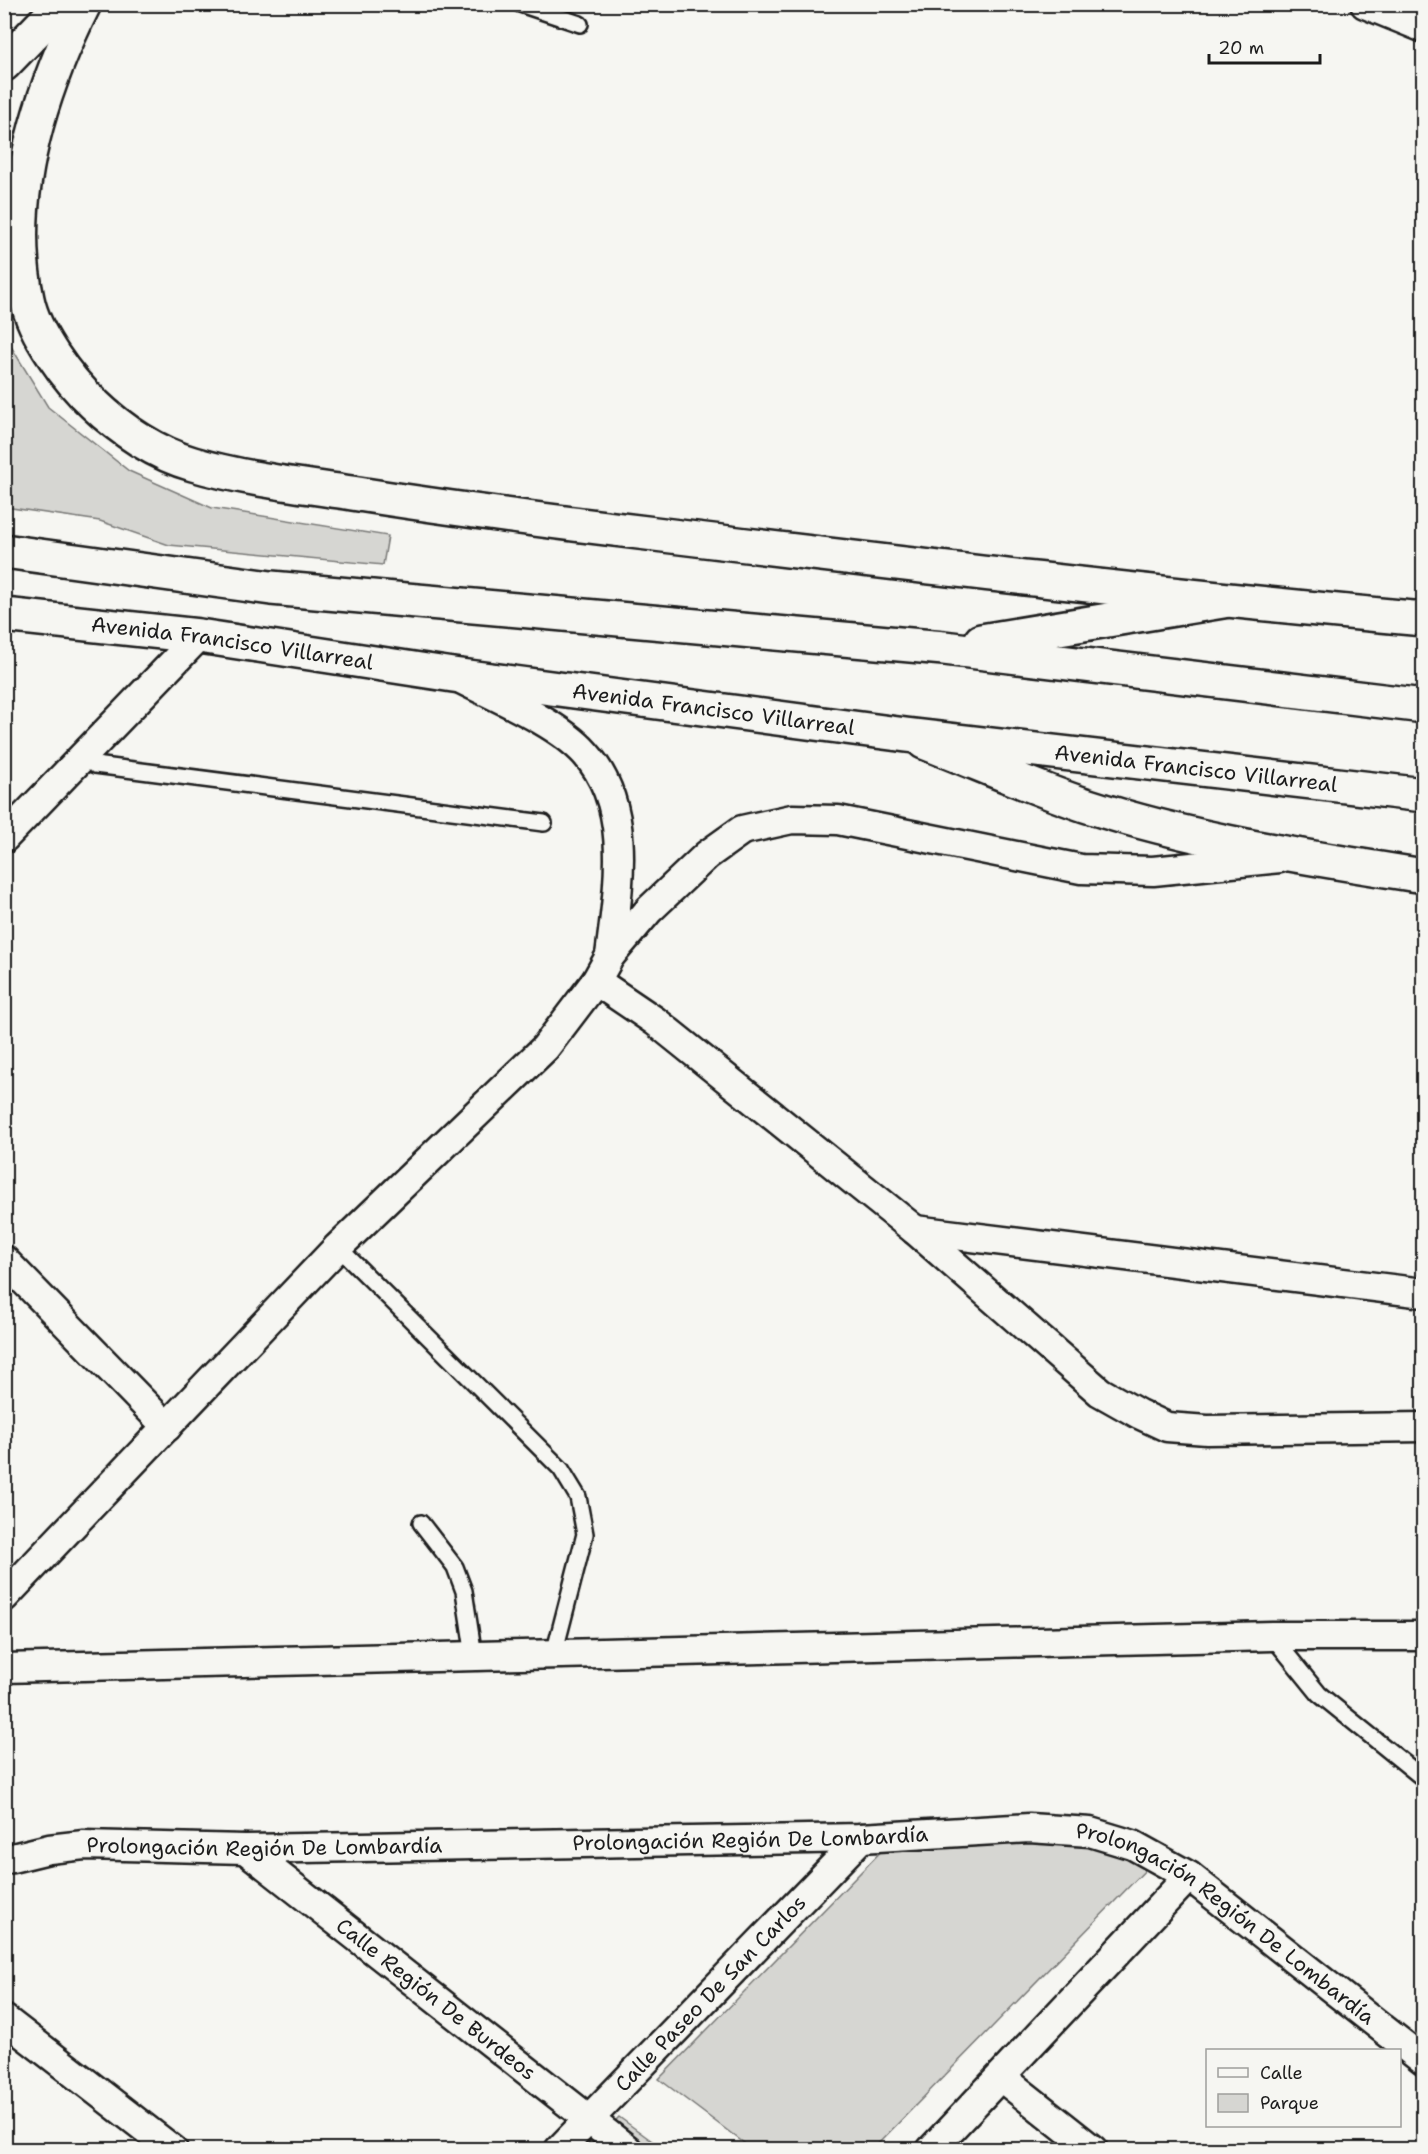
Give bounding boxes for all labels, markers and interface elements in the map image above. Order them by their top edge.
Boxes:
scale bar [1209,27,1320,65]
text: 20 m [1218,36,1264,60]
street label: Avenida Francisco Villarreal [90,610,376,677]
street label: Avenida Francisco Villarreal [571,677,857,742]
street label: Avenida Francisco Villarreal [1053,738,1340,799]
street label: Prolongación Región De Lombardía [1075,1817,1381,2031]
street label: Prolongación Región De Lombardía [572,1820,929,1857]
street label: Prolongación Región De Lombardía [86,1831,443,1863]
street label: Calle Paseo De San Carlos [609,1889,812,2098]
street label: Calle Región De Burdeos [330,1912,542,2087]
legend [1206,2049,1401,2127]
text: Calle [1260,2061,1303,2085]
text: Parque [1260,2091,1319,2115]

